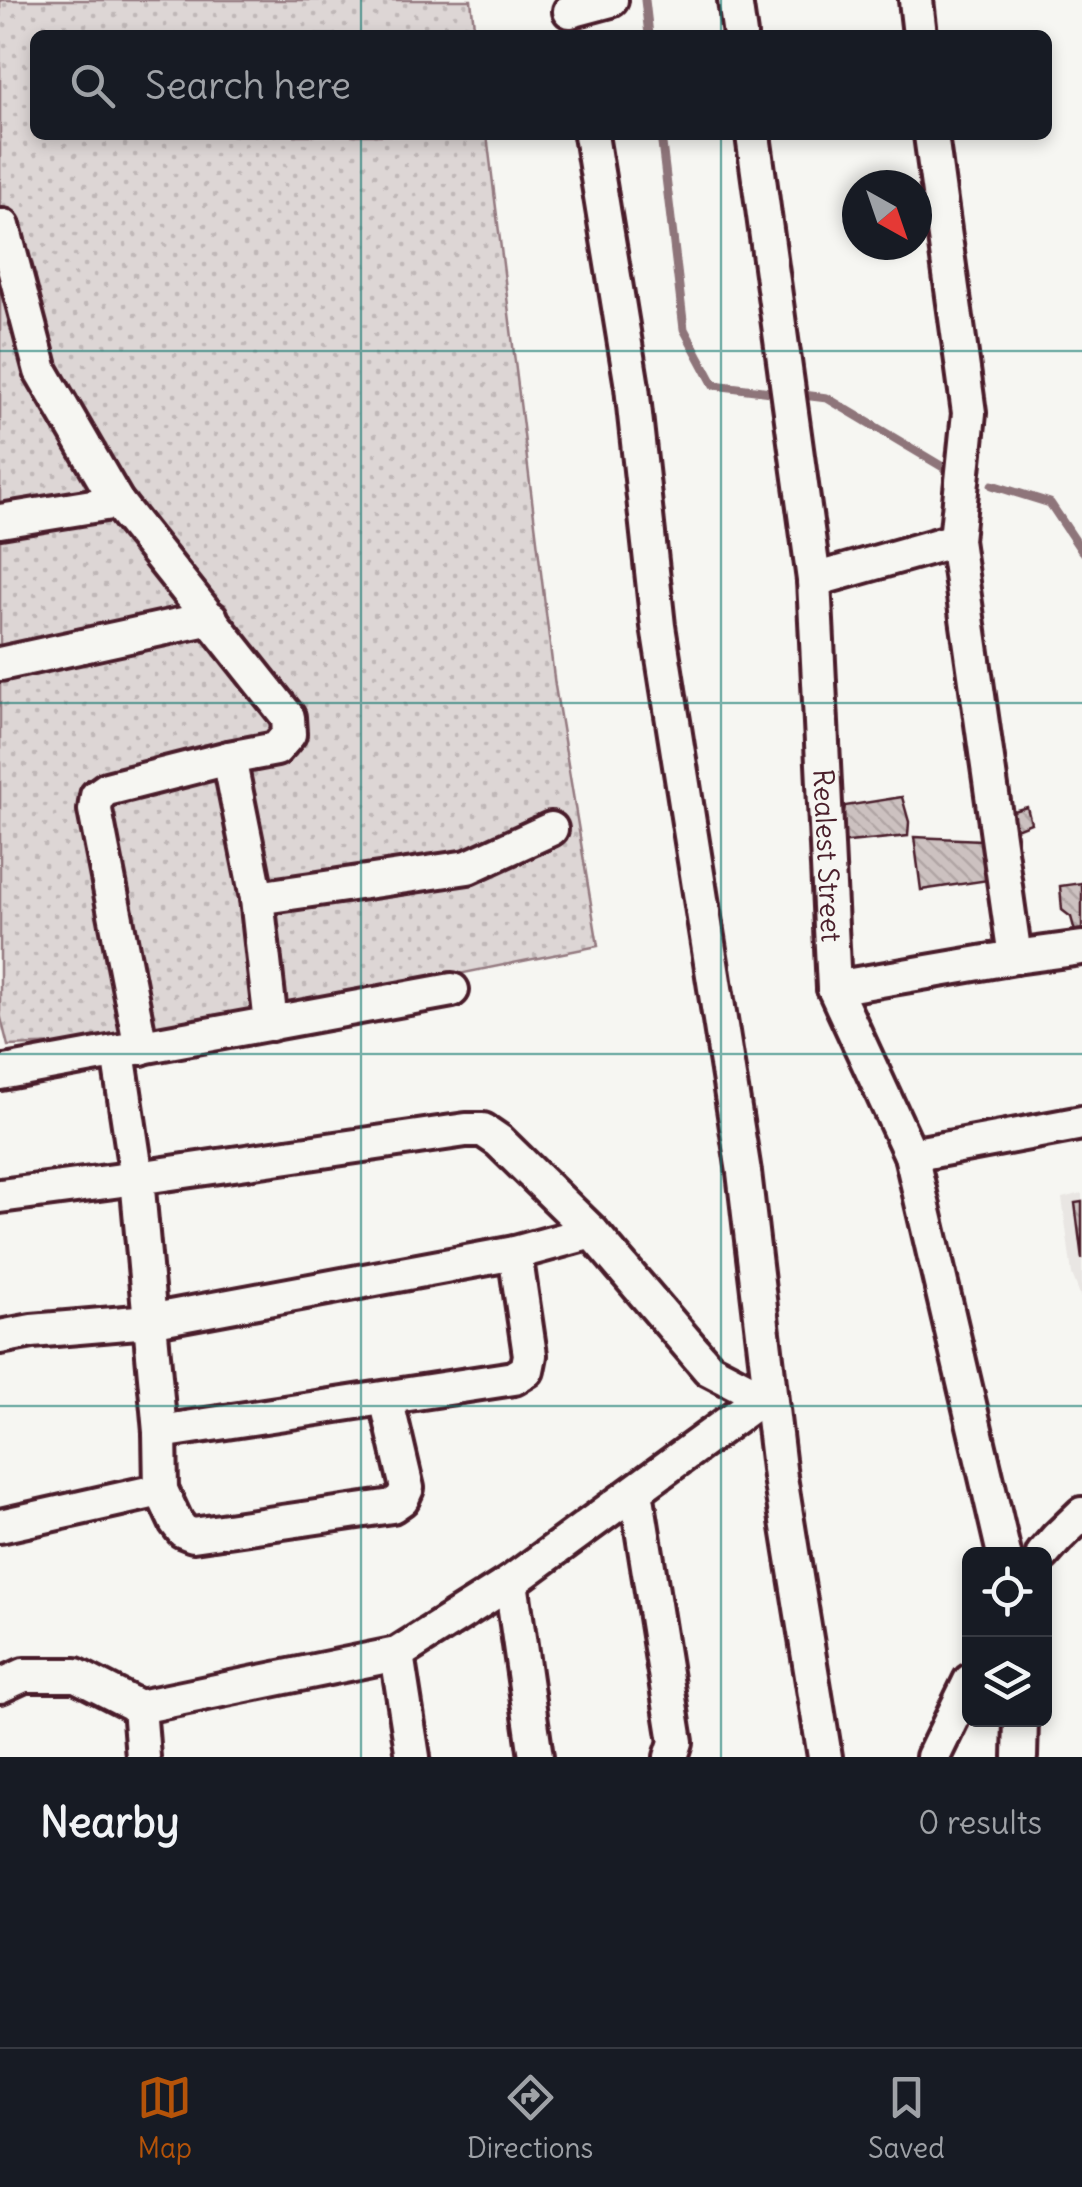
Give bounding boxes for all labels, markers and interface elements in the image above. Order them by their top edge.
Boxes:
search box [30,30,1052,140]
icon: search [65,58,120,113]
text: Search here [145,62,351,109]
north arrow [842,170,932,260]
street label: Realest Street [805,768,850,943]
map controls [962,1547,1052,1727]
button: locate [962,1547,1052,1637]
button: layers [962,1637,1052,1727]
text: Nearby [40,1796,179,1848]
text: 0 results [918,1802,1042,1843]
tab: Map [137,2070,192,2166]
tab: Directions [467,2070,593,2166]
tab: Saved [868,2070,945,2166]

